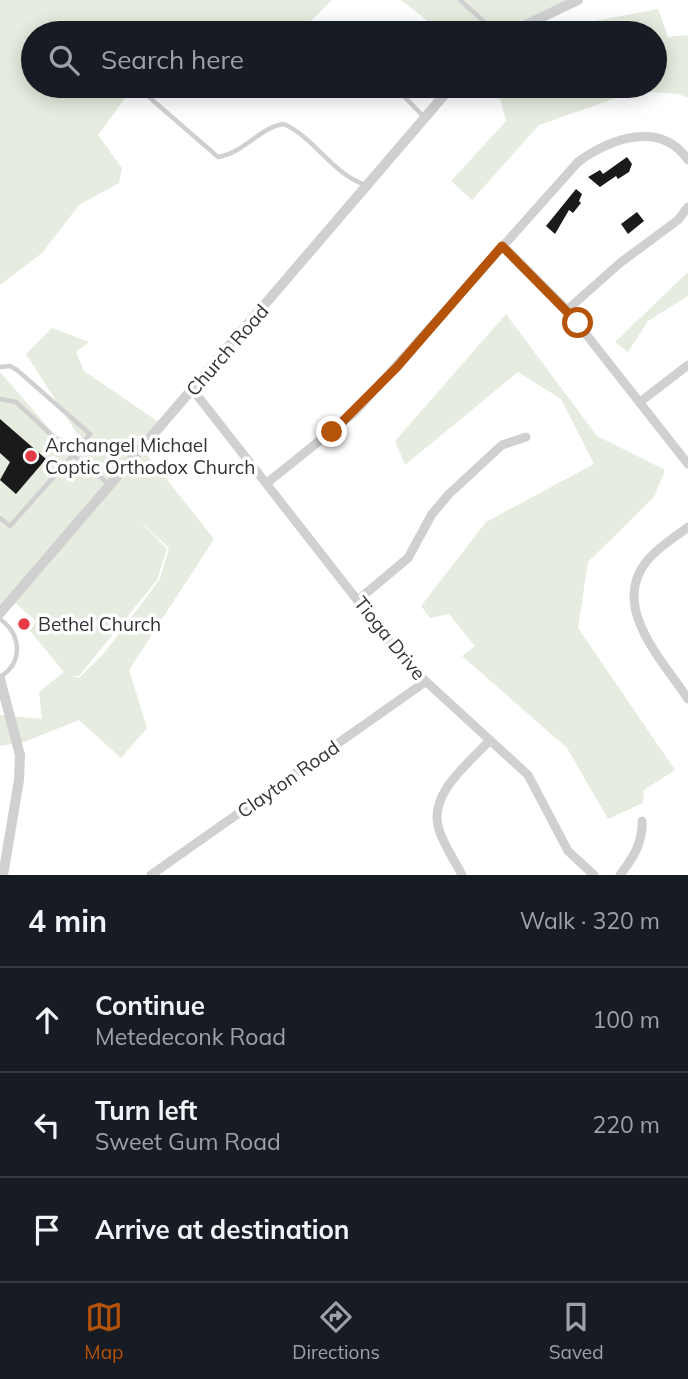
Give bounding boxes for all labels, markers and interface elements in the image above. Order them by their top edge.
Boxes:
search box [21,21,667,98]
icon: search [45,41,83,79]
text: Search here [101,43,244,76]
street label: Church Road [181,299,273,401]
route start [562,307,593,338]
route end [316,416,347,447]
place label: Archangel Michael Coptic Orthodox Church [45,433,255,479]
marker: Archangel Michael Coptic Orthodox Church [23,448,39,464]
street label: Tioga Drive [349,591,431,685]
place label: Bethel Church [38,612,161,636]
marker: Bethel Church [16,616,32,632]
street label: Clayton Road [232,735,344,823]
text: 4 min [28,902,107,940]
text: Walk · 320 m [520,906,660,935]
text: Continue [95,989,205,1022]
icon: ahead [28,1001,66,1039]
text: 100 m [592,1005,660,1034]
text: Metedeconk Road [95,1022,286,1051]
text: Turn left [95,1094,197,1127]
icon: left [28,1106,66,1144]
text: 220 m [592,1110,660,1139]
text: Sweet Gum Road [95,1127,281,1156]
icon: arrive [28,1211,66,1249]
text: Arrive at destination [95,1213,350,1246]
tab: Map [84,1298,123,1364]
tab: Directions [292,1298,380,1364]
tab: Saved [549,1298,604,1364]

